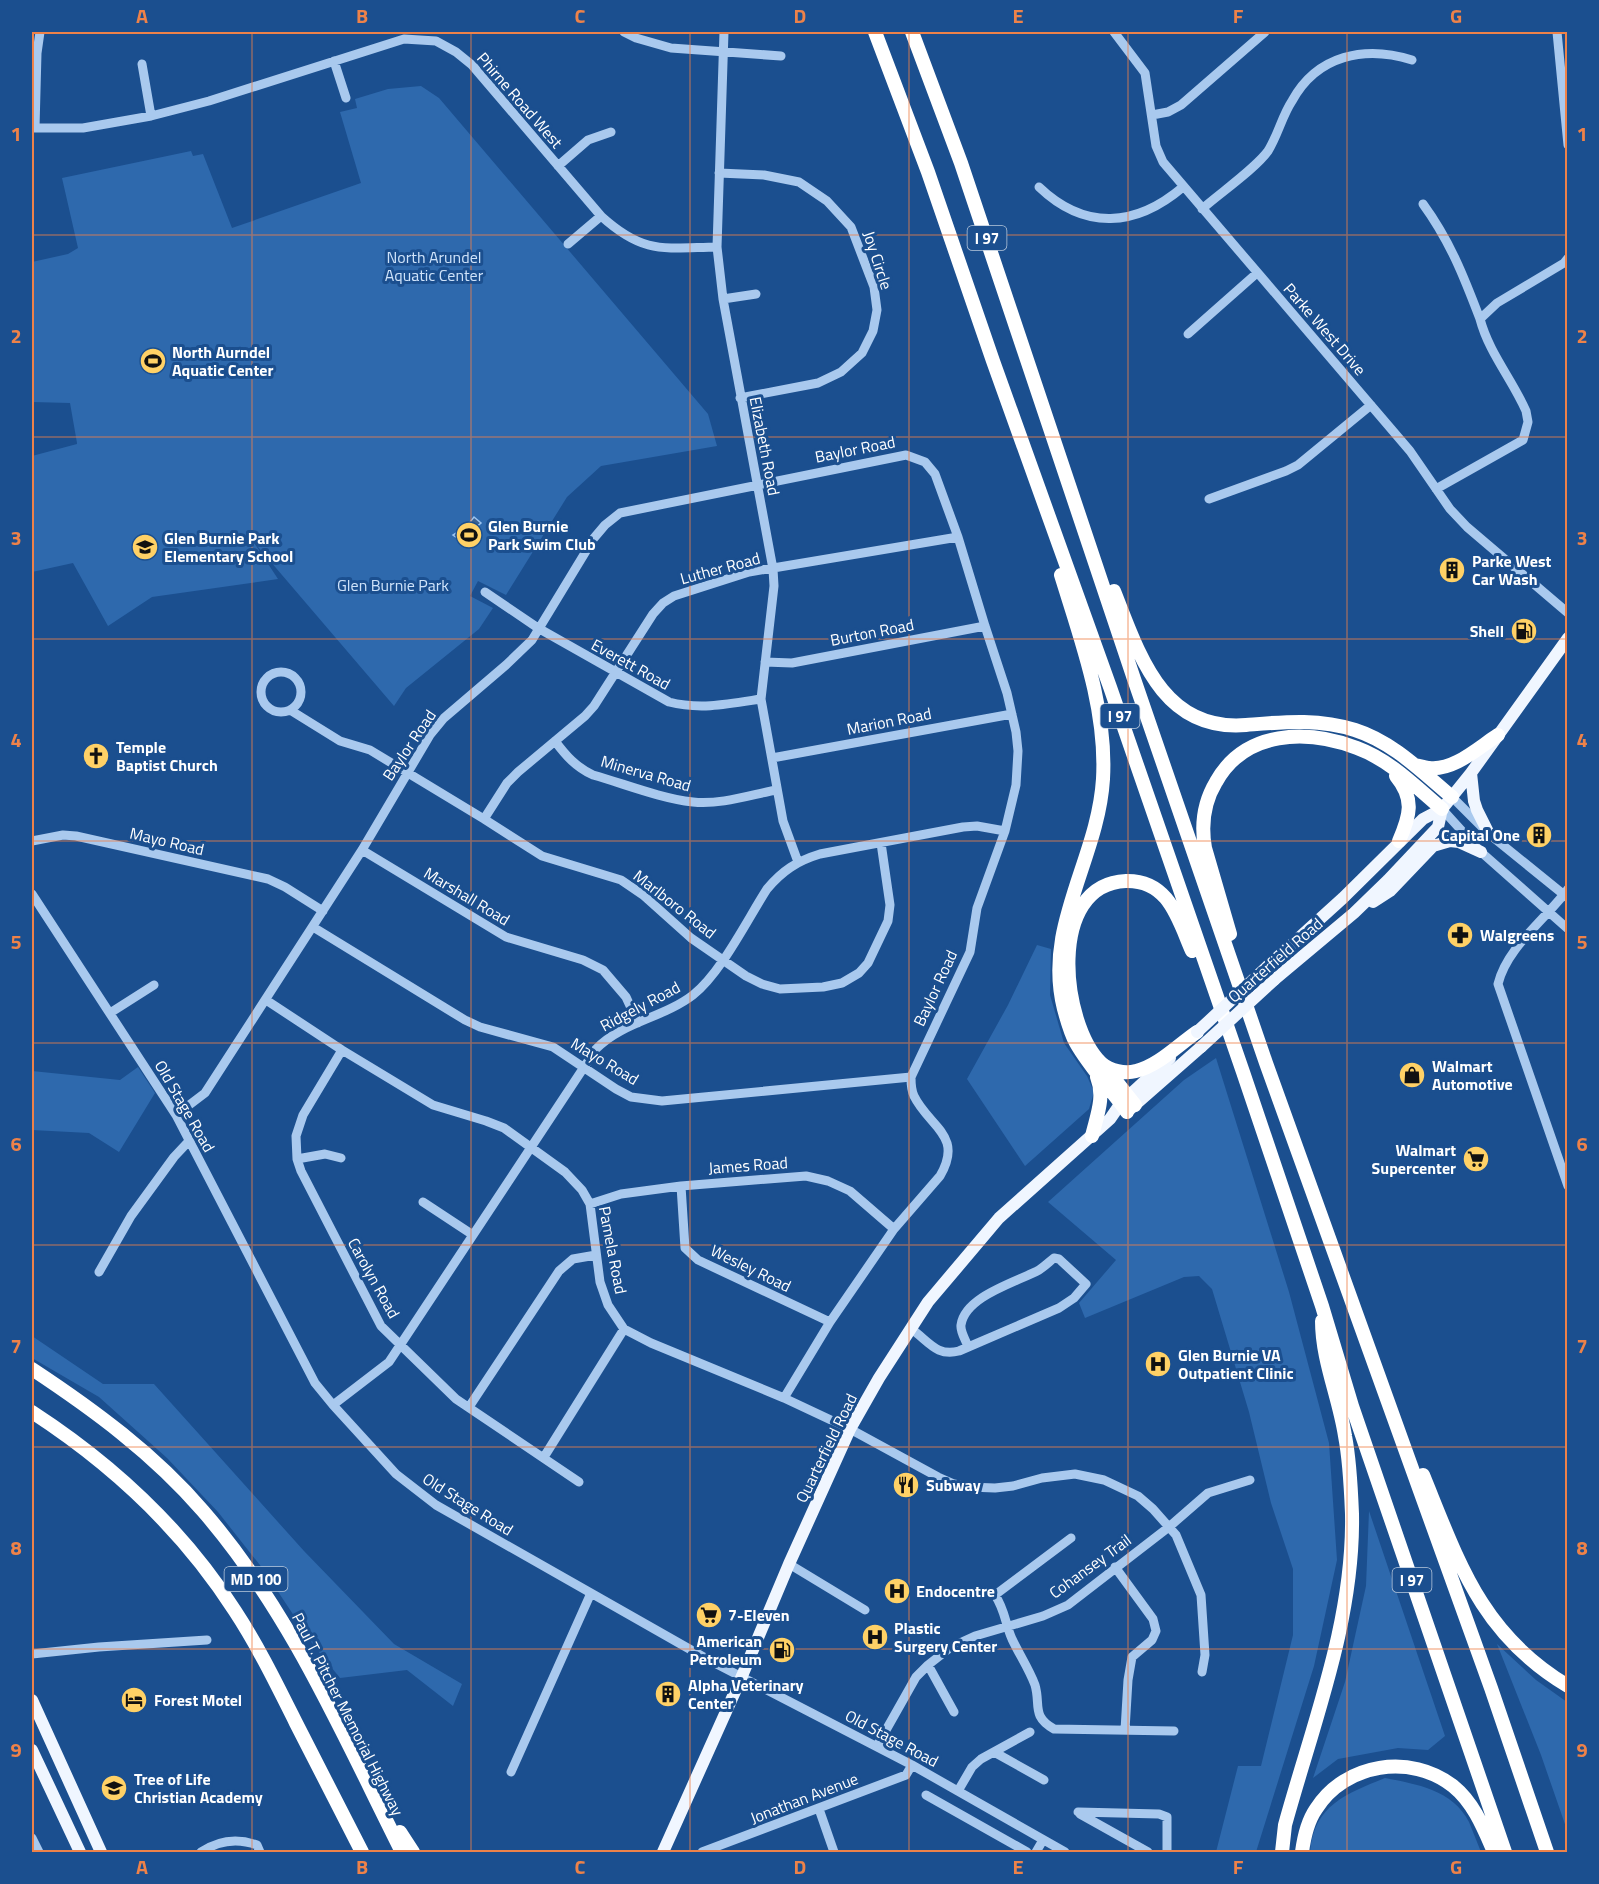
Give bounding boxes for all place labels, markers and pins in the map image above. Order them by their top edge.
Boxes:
place label: North Aurndel Aquatic Center [172,340,273,382]
sports icon: North Aurndel Aquatic Center [138,346,168,376]
place label: Glen Burnie Park Swim Club [488,514,596,556]
sports icon: Glen Burnie Park Swim Club [454,520,484,550]
place label: Glen Burnie Park Elementary School [164,526,293,568]
school or university icon: Glen Burnie Park Elementary School [130,532,160,562]
place label: Parke West Car Wash [1472,549,1552,591]
building icon: Parke West Car Wash [1437,555,1467,585]
fuel station icon: Shell [1509,616,1539,646]
place label: Shell [1470,619,1504,643]
place label: Temple Baptist Church [116,735,218,777]
church icon: Temple Baptist Church [81,741,111,771]
building icon: Capital One [1524,820,1554,850]
place label: Capital One [1441,823,1520,847]
pharmacy icon: Walgreens [1445,920,1475,950]
place label: Walgreens [1480,923,1554,947]
place label: Walmart Automotive [1432,1054,1513,1096]
shop icon: Walmart Automotive [1397,1060,1427,1090]
place label: Walmart Supercenter [1372,1138,1456,1180]
supermarket icon: Walmart Supercenter [1461,1144,1491,1174]
place label: Glen Burnie VA Outpatient Clinic [1178,1343,1294,1385]
hospital icon: Glen Burnie VA Outpatient Clinic [1143,1349,1173,1379]
restaurant icon: Subway [891,1470,921,1500]
place label: Subway [926,1473,981,1497]
hospital icon: Endocentre [882,1576,912,1606]
place label: Endocentre [916,1579,995,1603]
supermarket icon: 7-Eleven [694,1600,724,1630]
place label: 7-Eleven [728,1603,790,1627]
place label: Plastic Surgery Center [894,1616,997,1658]
hospital icon: Plastic Surgery Center [860,1622,890,1652]
place label: American Petroleum [689,1629,762,1671]
fuel station icon: American Petroleum [767,1635,797,1665]
place label: Alpha Veterinary Center [688,1673,804,1715]
building icon: Alpha Veterinary Center [653,1679,683,1709]
hotel icon: Forest Motel [119,1685,149,1715]
place label: Forest Motel [154,1688,242,1712]
place label: Tree of Life Christian Academy [134,1767,263,1809]
school or university icon: Tree of Life Christian Academy [99,1773,129,1803]

